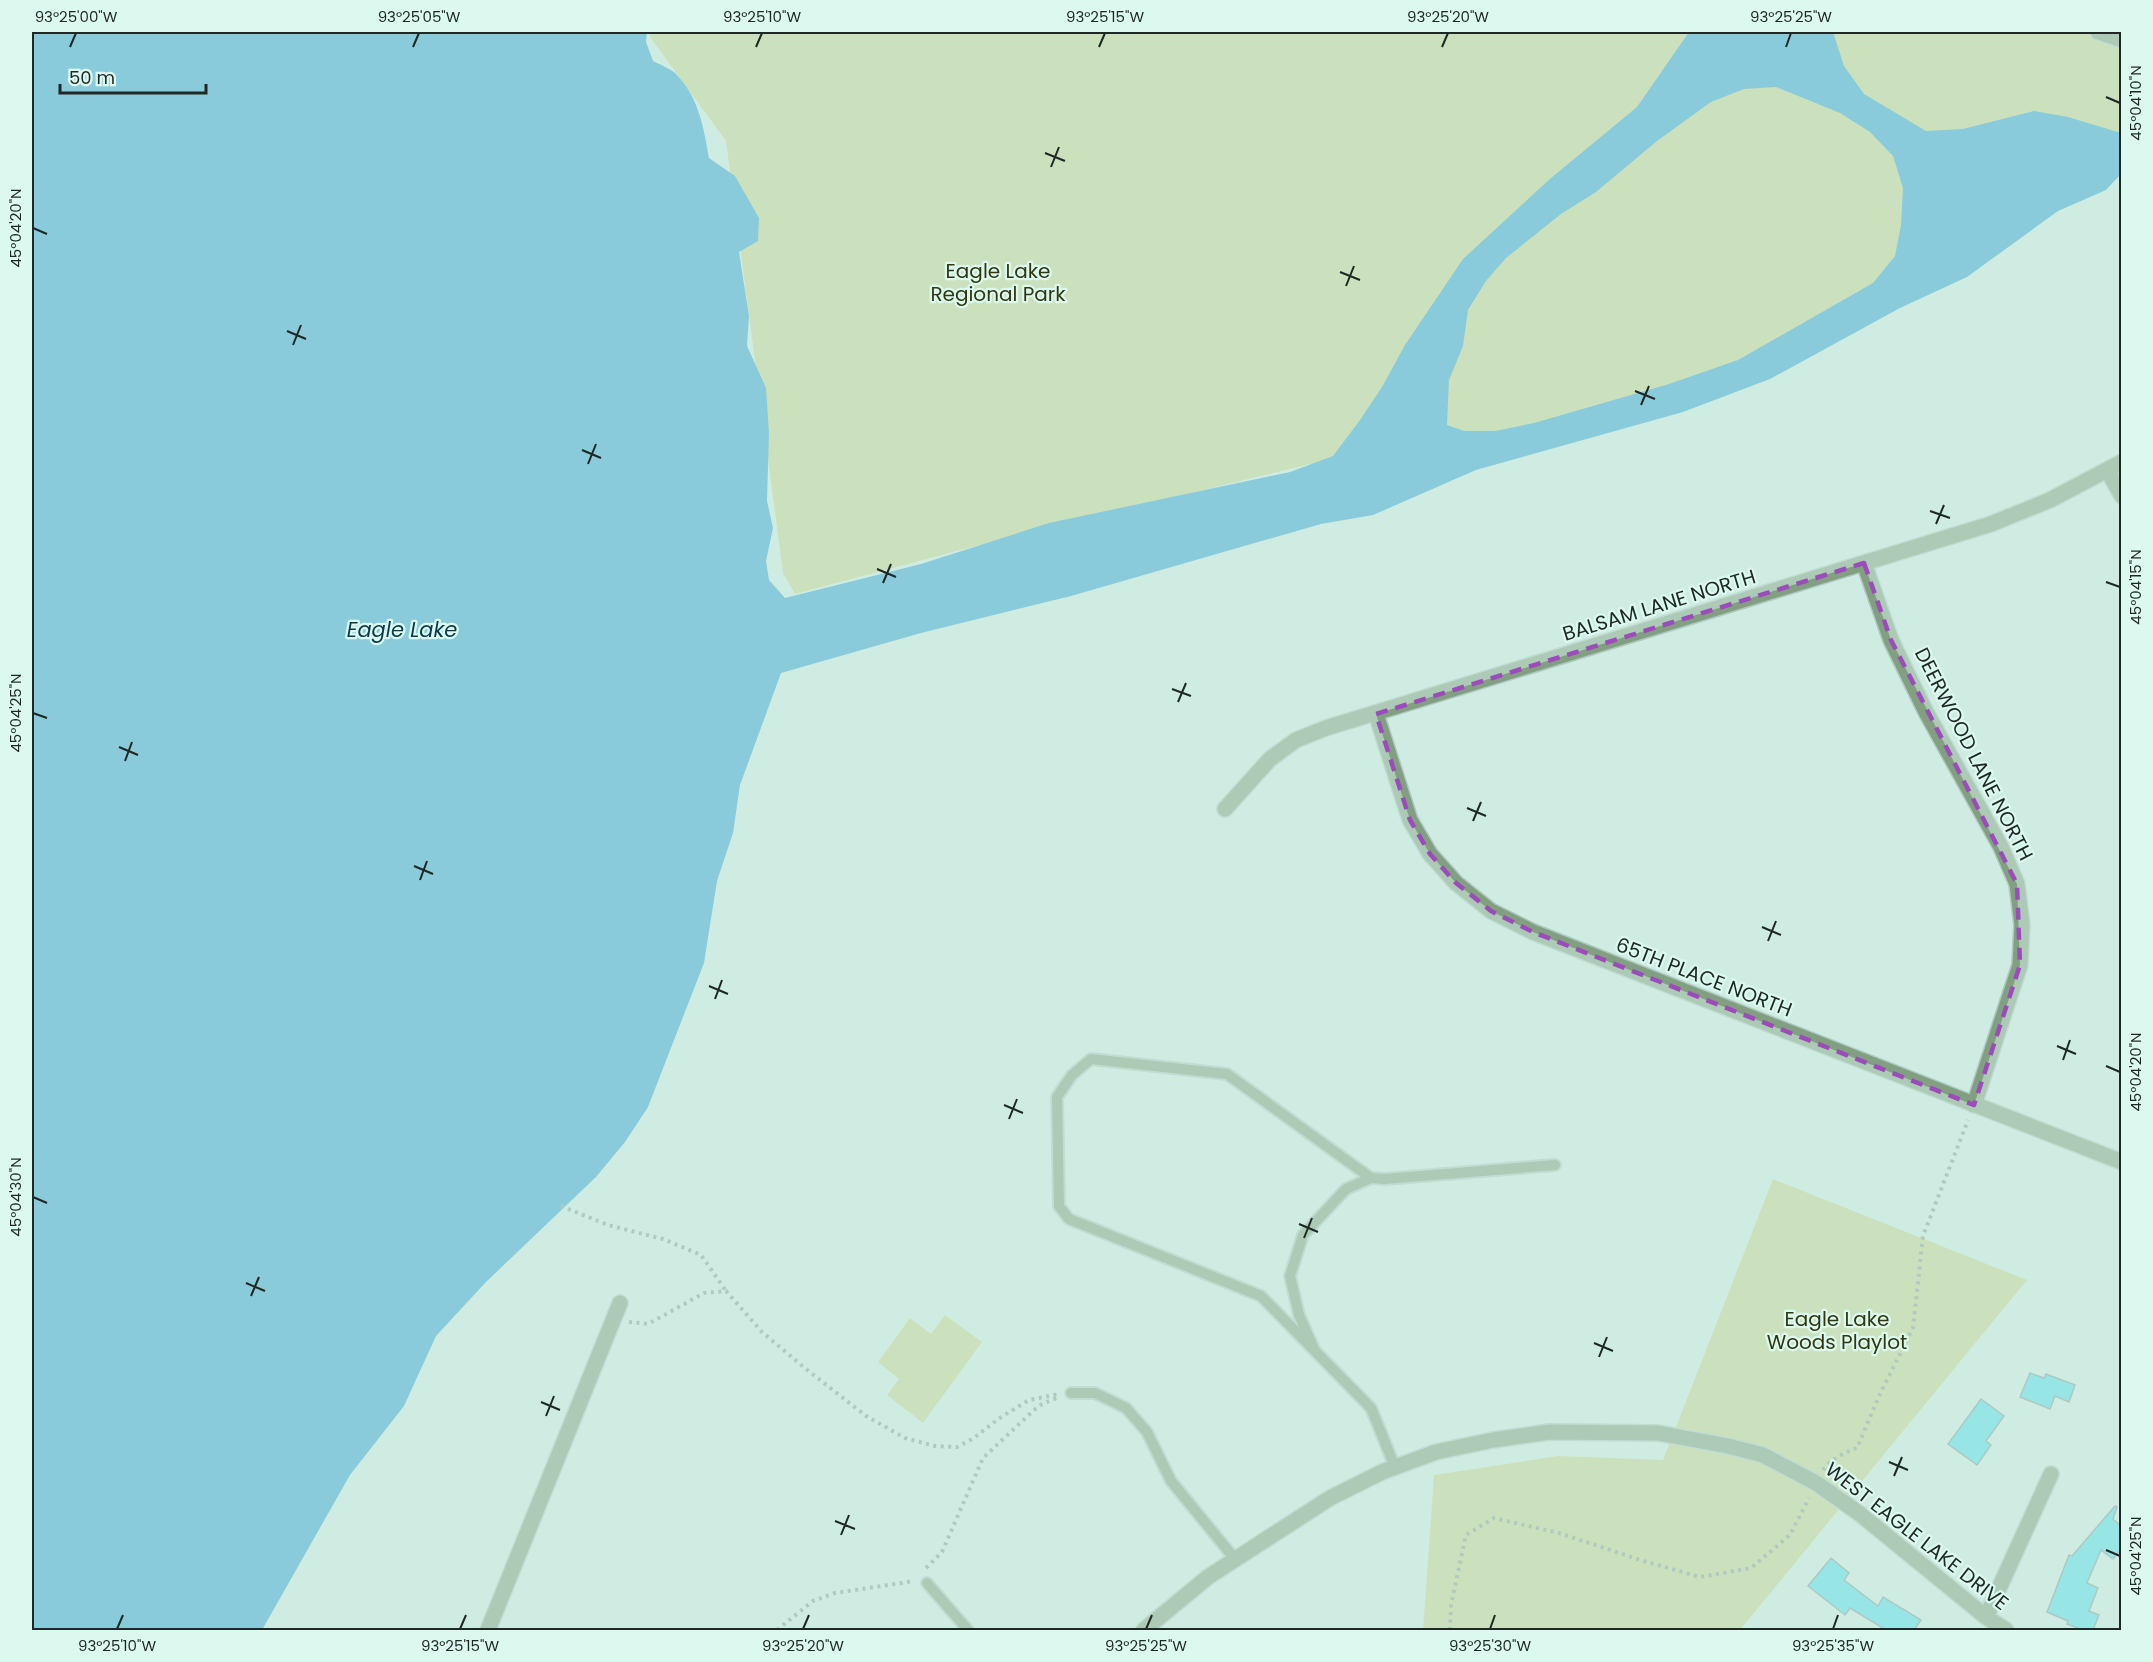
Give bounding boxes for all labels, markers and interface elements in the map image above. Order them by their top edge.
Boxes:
text: 93°25'00"W [35,6,118,27]
text: 93°25'05"W [378,6,461,27]
text: 93°25'10"W [723,6,801,27]
text: 93°25'15"W [1066,6,1144,27]
text: 93°25'20"W [1407,6,1489,27]
text: 93°25'25"W [1750,6,1832,27]
scale bar [60,57,206,95]
text: 50 m [69,65,115,90]
text: 45°04'10"N [2125,65,2146,141]
text: 45°04'20"N [5,188,26,268]
park label: Eagle Lake Regional Park [930,257,1066,308]
text: 45°04'15"N [2125,549,2146,625]
street label: BALSAM LANE NORTH [1559,562,1759,648]
water label: Eagle Lake [347,615,457,644]
street label: DEERWOOD LANE NORTH [1908,643,2040,865]
text: 45°04'25"N [5,673,26,753]
street label: 65TH PLACE NORTH [1612,930,1796,1024]
text: 45°04'20"N [2125,1032,2146,1112]
text: 45°04'30"N [5,1157,26,1237]
park label: Eagle Lake Woods Playlot [1767,1305,1907,1356]
street label: WEST EAGLE LAKE DRIVE [1819,1455,2015,1617]
text: 45°04'25"N [2125,1516,2146,1596]
text: 93°25'10"W [78,1635,156,1656]
text: 93°25'15"W [421,1635,499,1656]
text: 93°25'20"W [762,1635,844,1656]
text: 93°25'25"W [1105,1635,1187,1656]
text: 93°25'30"W [1449,1635,1531,1656]
text: 93°25'35"W [1792,1635,1874,1656]

